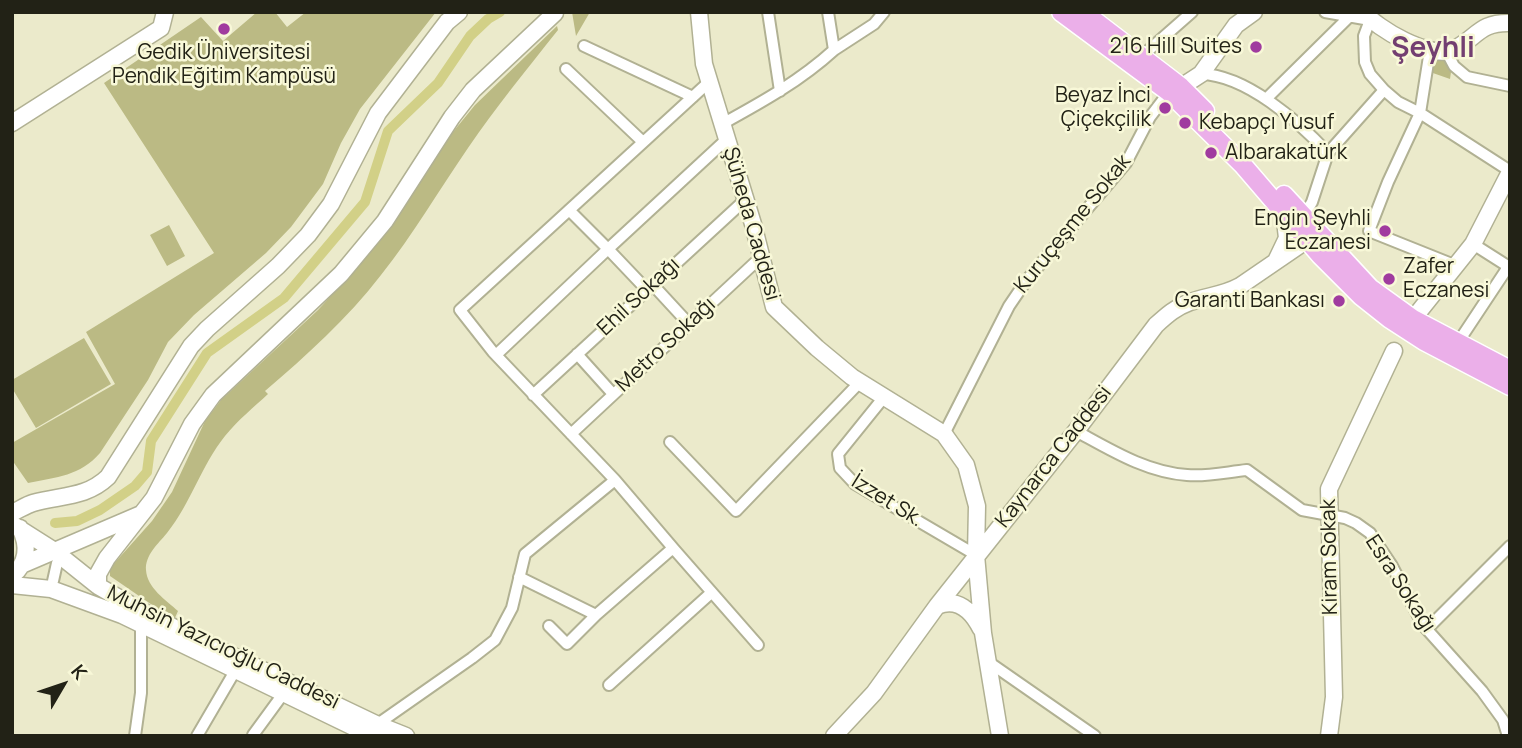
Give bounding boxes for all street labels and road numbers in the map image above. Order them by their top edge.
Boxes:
street label: Şüheda Caddesi [717,144,785,304]
street label: Kuruçeşme Sokak [1009,150,1137,298]
street label: Ehil Sokağı [593,253,685,341]
street label: Metro Sokağı [611,292,721,398]
street label: Kaynarca Caddesi [991,381,1117,533]
street label: İzzet Sk. [846,469,928,533]
street label: Kiram Sokak [1316,499,1344,615]
street label: Esra Sokağı [1359,531,1441,637]
street label: Muhsin Yazıcıoğlu Caddesi [103,581,343,715]

